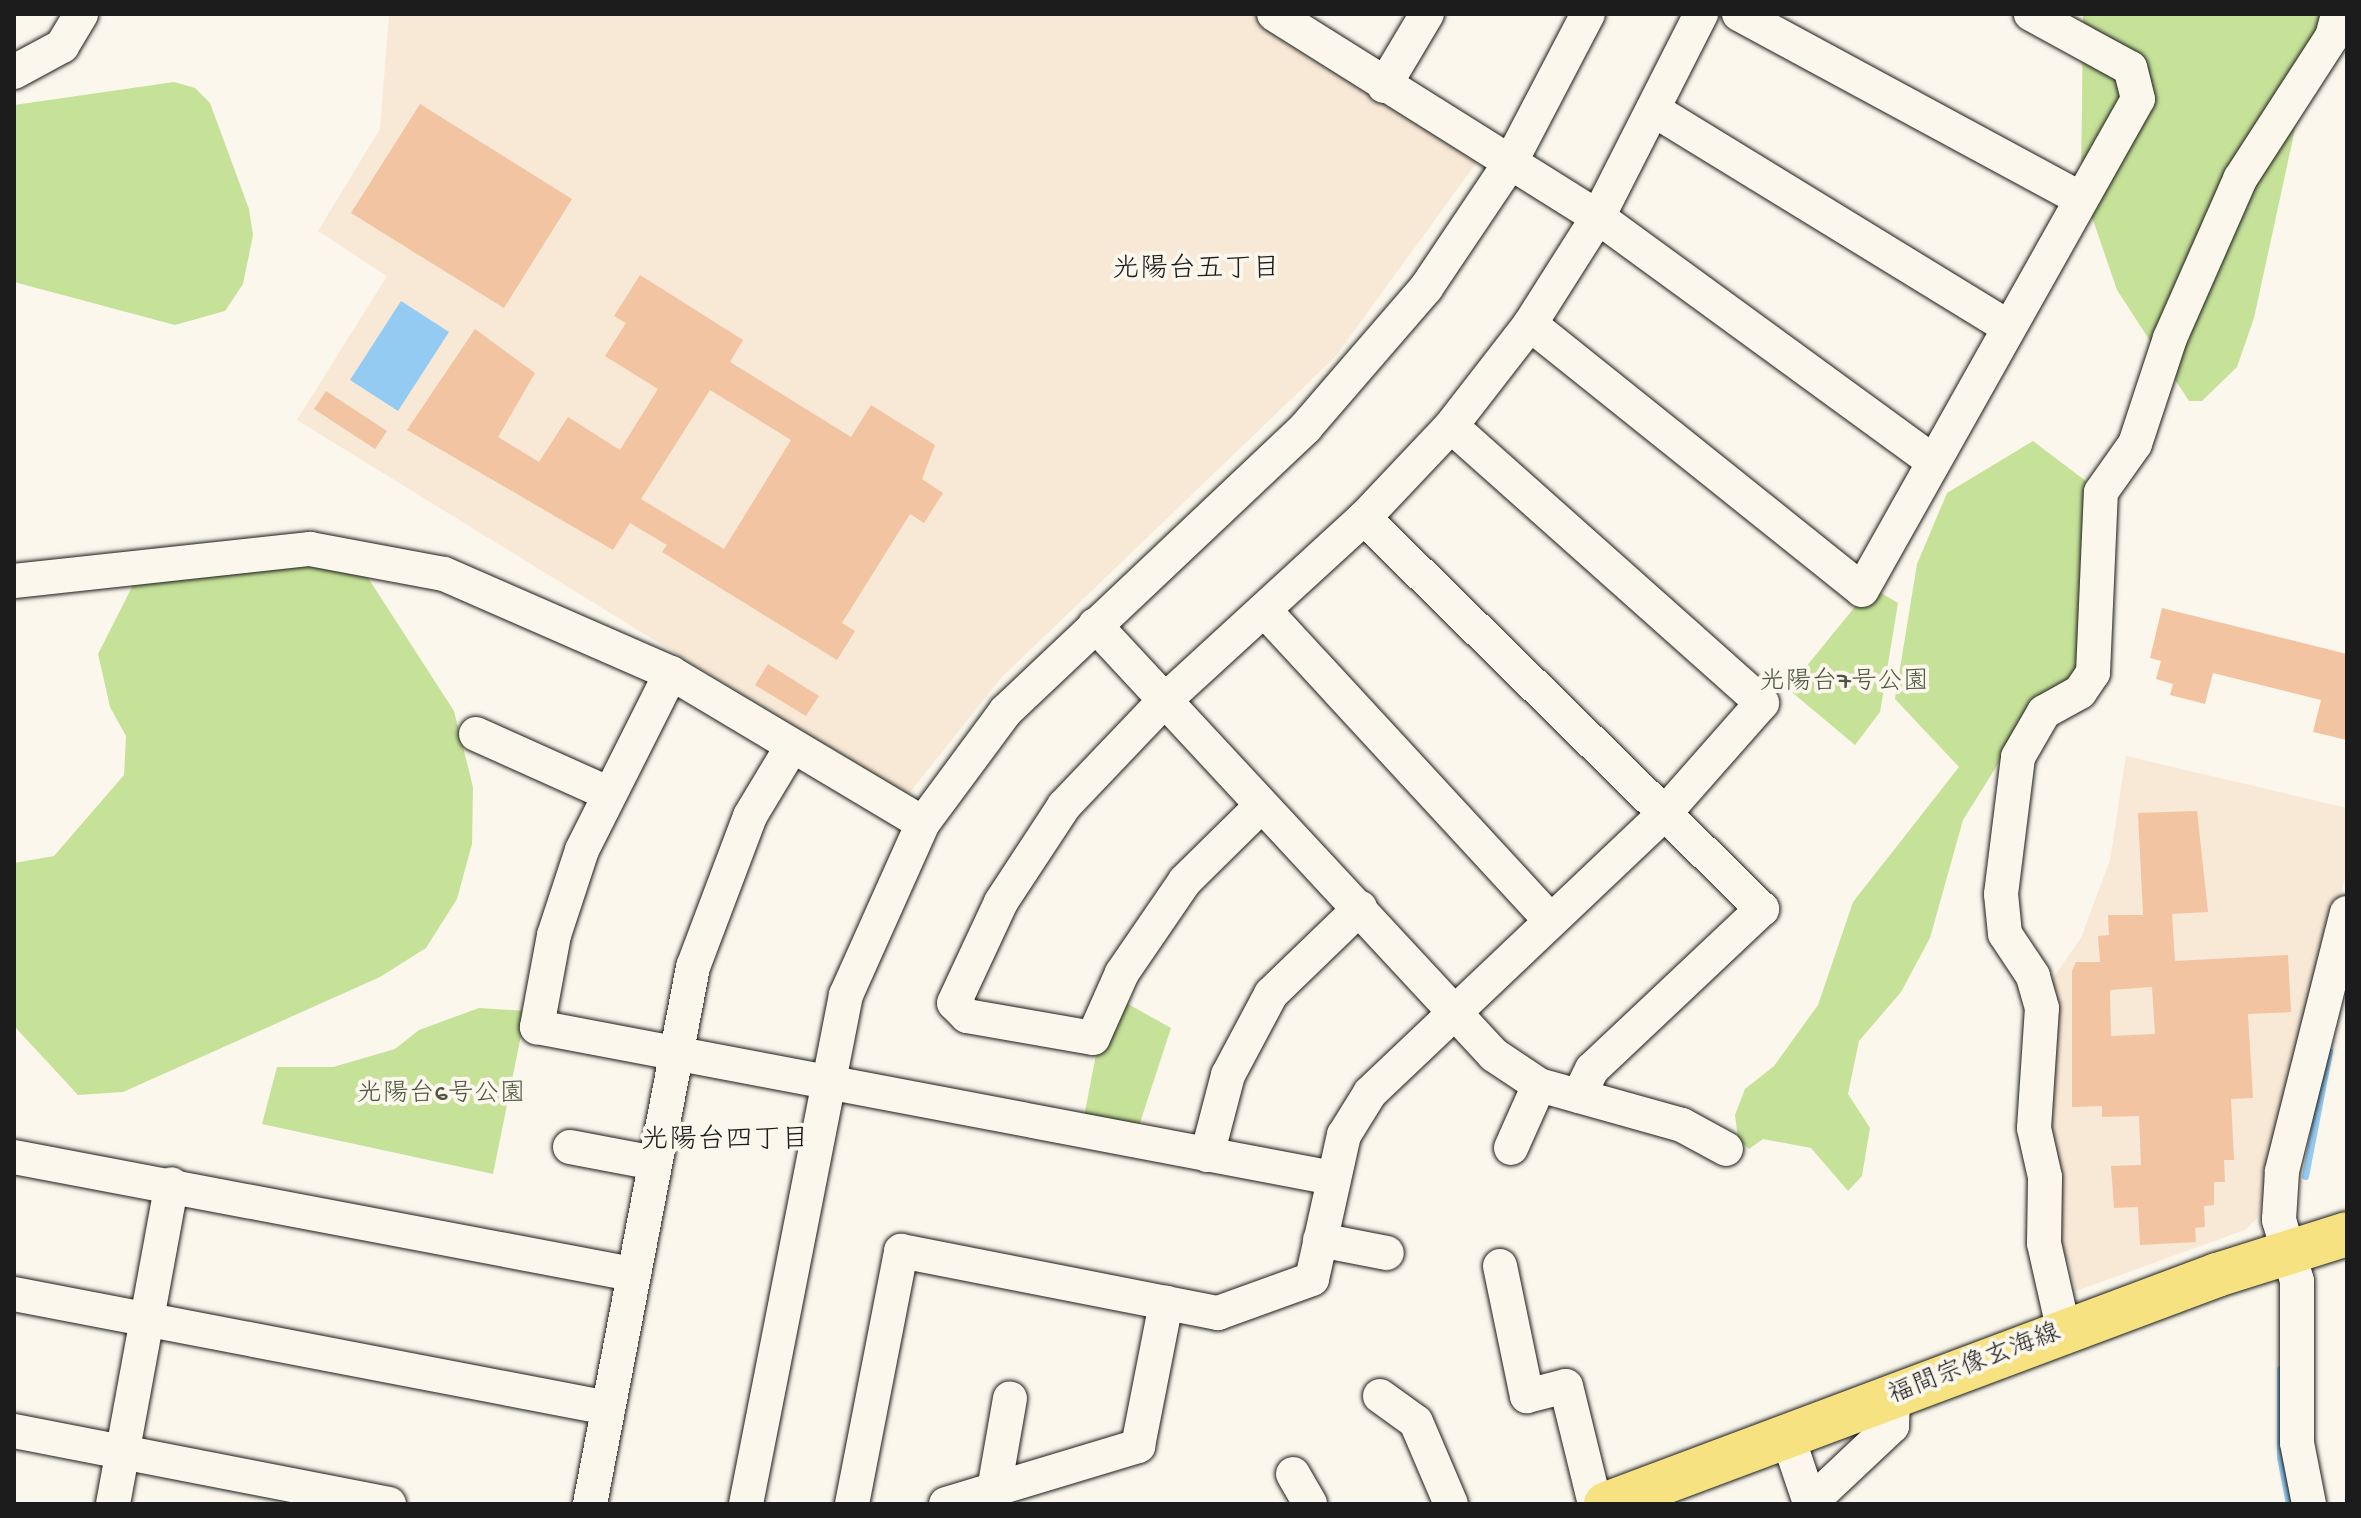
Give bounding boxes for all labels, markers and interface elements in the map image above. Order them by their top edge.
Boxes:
district label: 光陽台五丁目 [1112,254,1280,288]
park label: 光陽台7号公園 [1759,668,1929,700]
park label: 光陽台6号公園 [356,1080,526,1112]
district label: 光陽台四丁目 [641,1125,809,1159]
street label: 福間宗像玄海線 [1884,1319,2066,1413]

